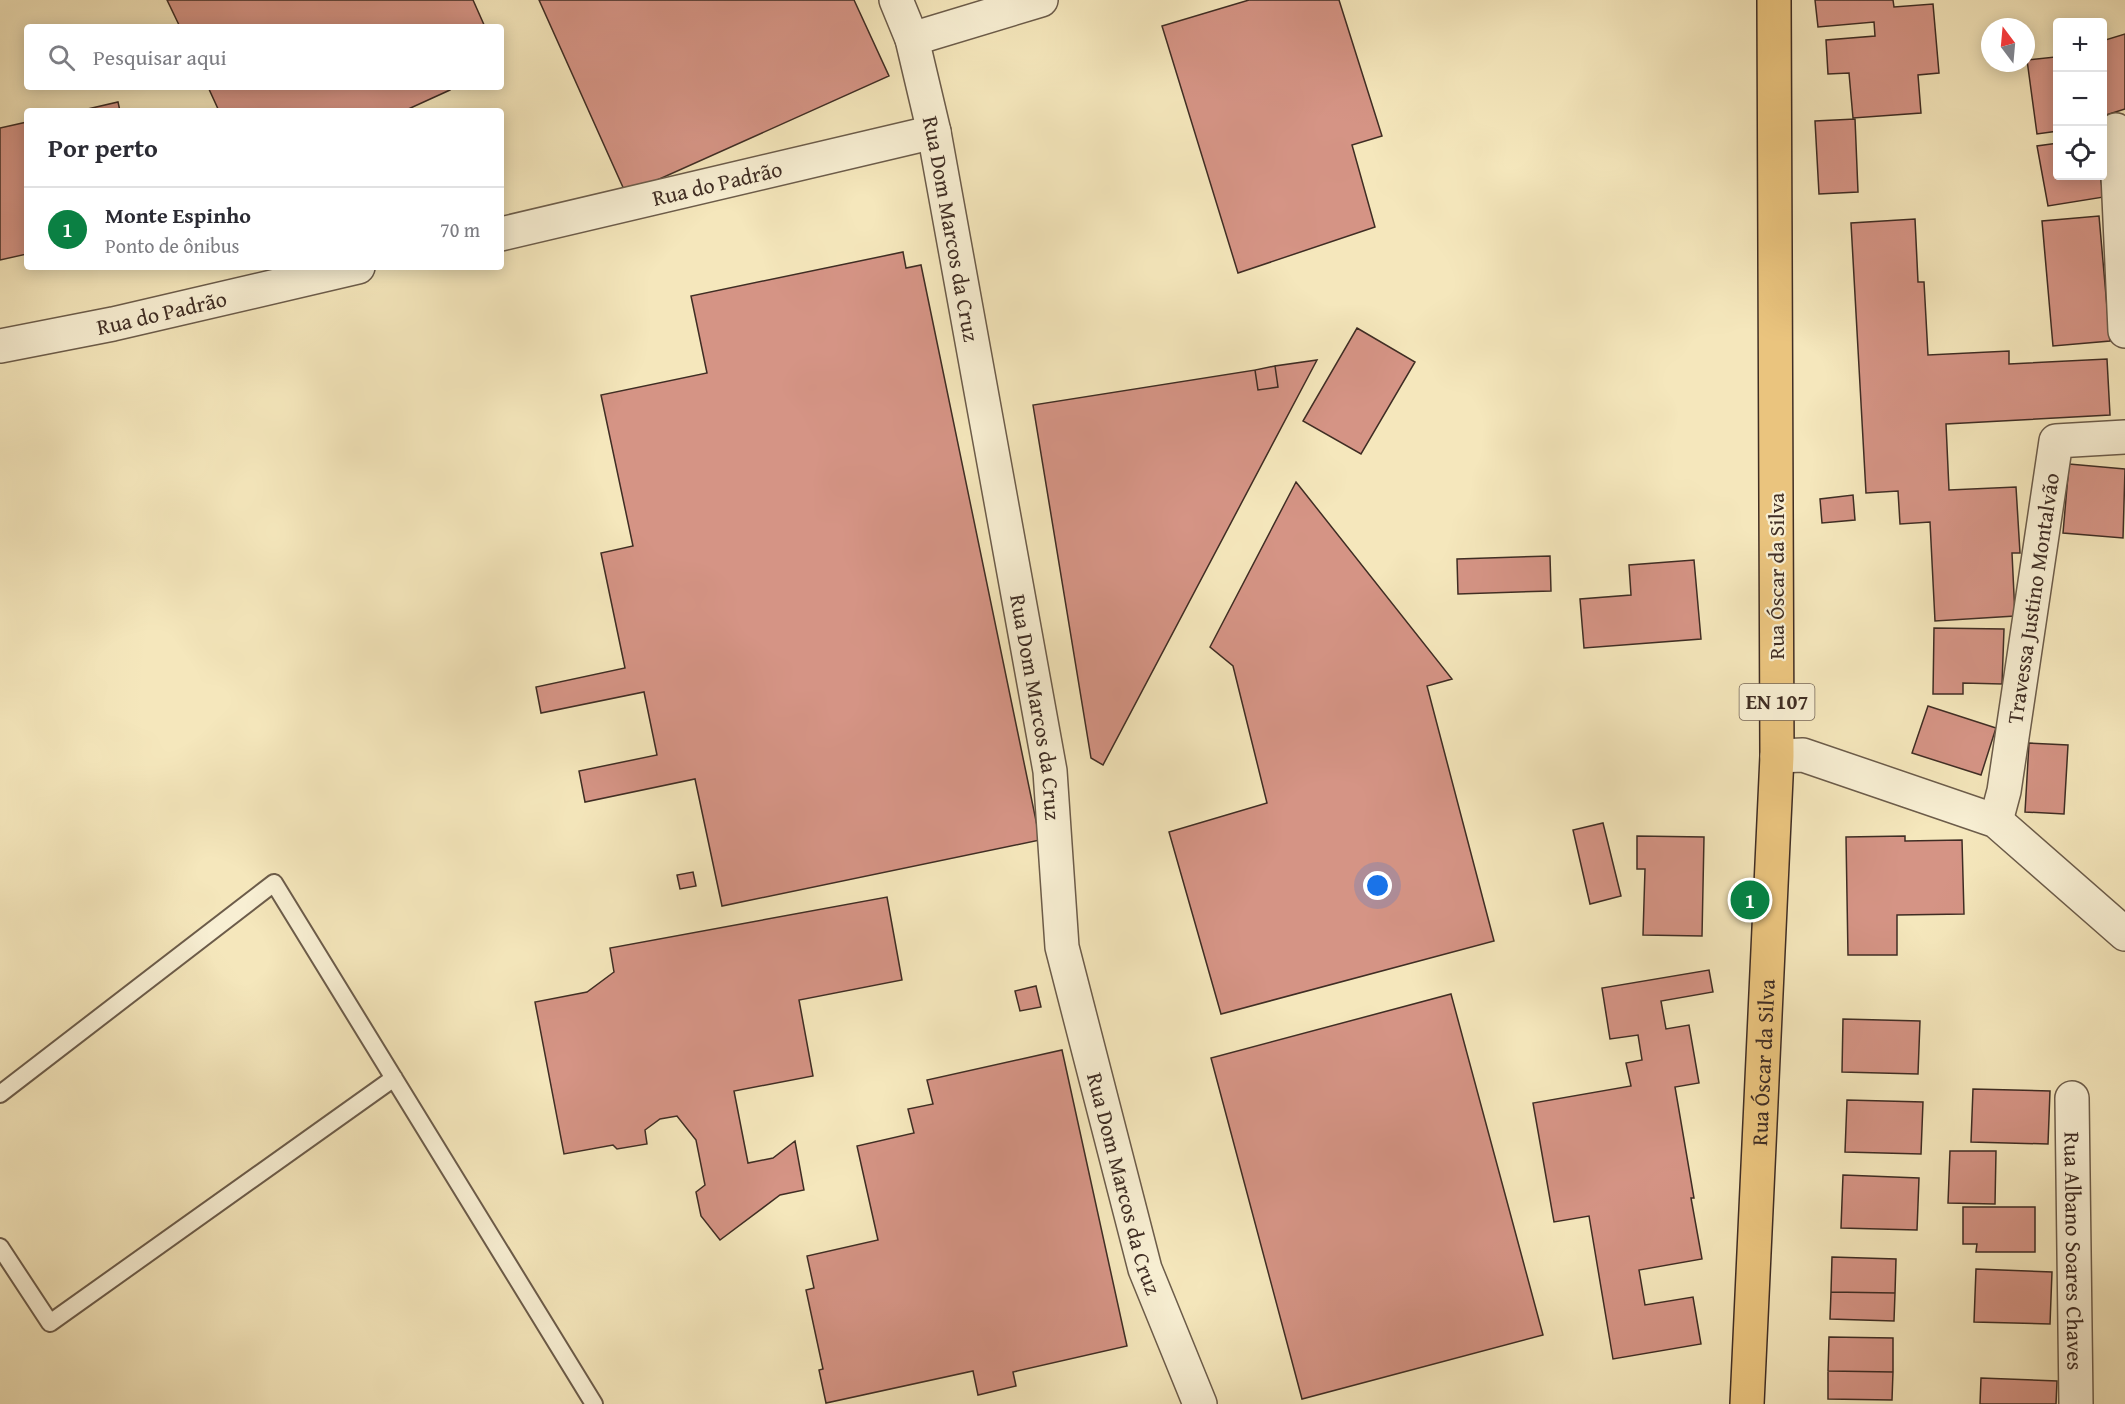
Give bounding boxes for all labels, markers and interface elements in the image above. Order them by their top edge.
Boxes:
north arrow [1981,18,2035,72]
map controls [2053,18,2107,180]
button: + [2053,18,2107,72]
search box [24,24,504,90]
icon: search [45,41,78,74]
text: Pesquisar aqui [93,41,227,73]
button: − [2053,72,2107,126]
street label: Rua Dom Marcos da Cruz [915,113,988,344]
button: locate [2053,126,2107,180]
text: Por perto [48,128,158,167]
street label: Rua do Padrão [649,152,785,214]
text: Monte Espinho [105,199,251,231]
text: 1 [62,215,73,244]
text: 70 m [440,215,480,244]
text: Ponto de ônibus [105,231,239,260]
street label: Rua do Padrão [94,282,230,343]
street label: Travessa Justino Montalvão [1998,470,2067,726]
street label: Rua Óscar da Silva [1760,492,1792,659]
street label: Rua Dom Marcos da Cruz [1002,592,1069,822]
road number: EN 107 [1740,684,1814,720]
your location [1363,871,1392,900]
pin: 1 [1730,878,1770,922]
street label: Rua Óscar da Silva [1743,978,1783,1147]
street label: Rua Dom Marcos da Cruz [1079,1069,1170,1300]
street label: Rua Albano Soares Chaves [2056,1131,2092,1370]

